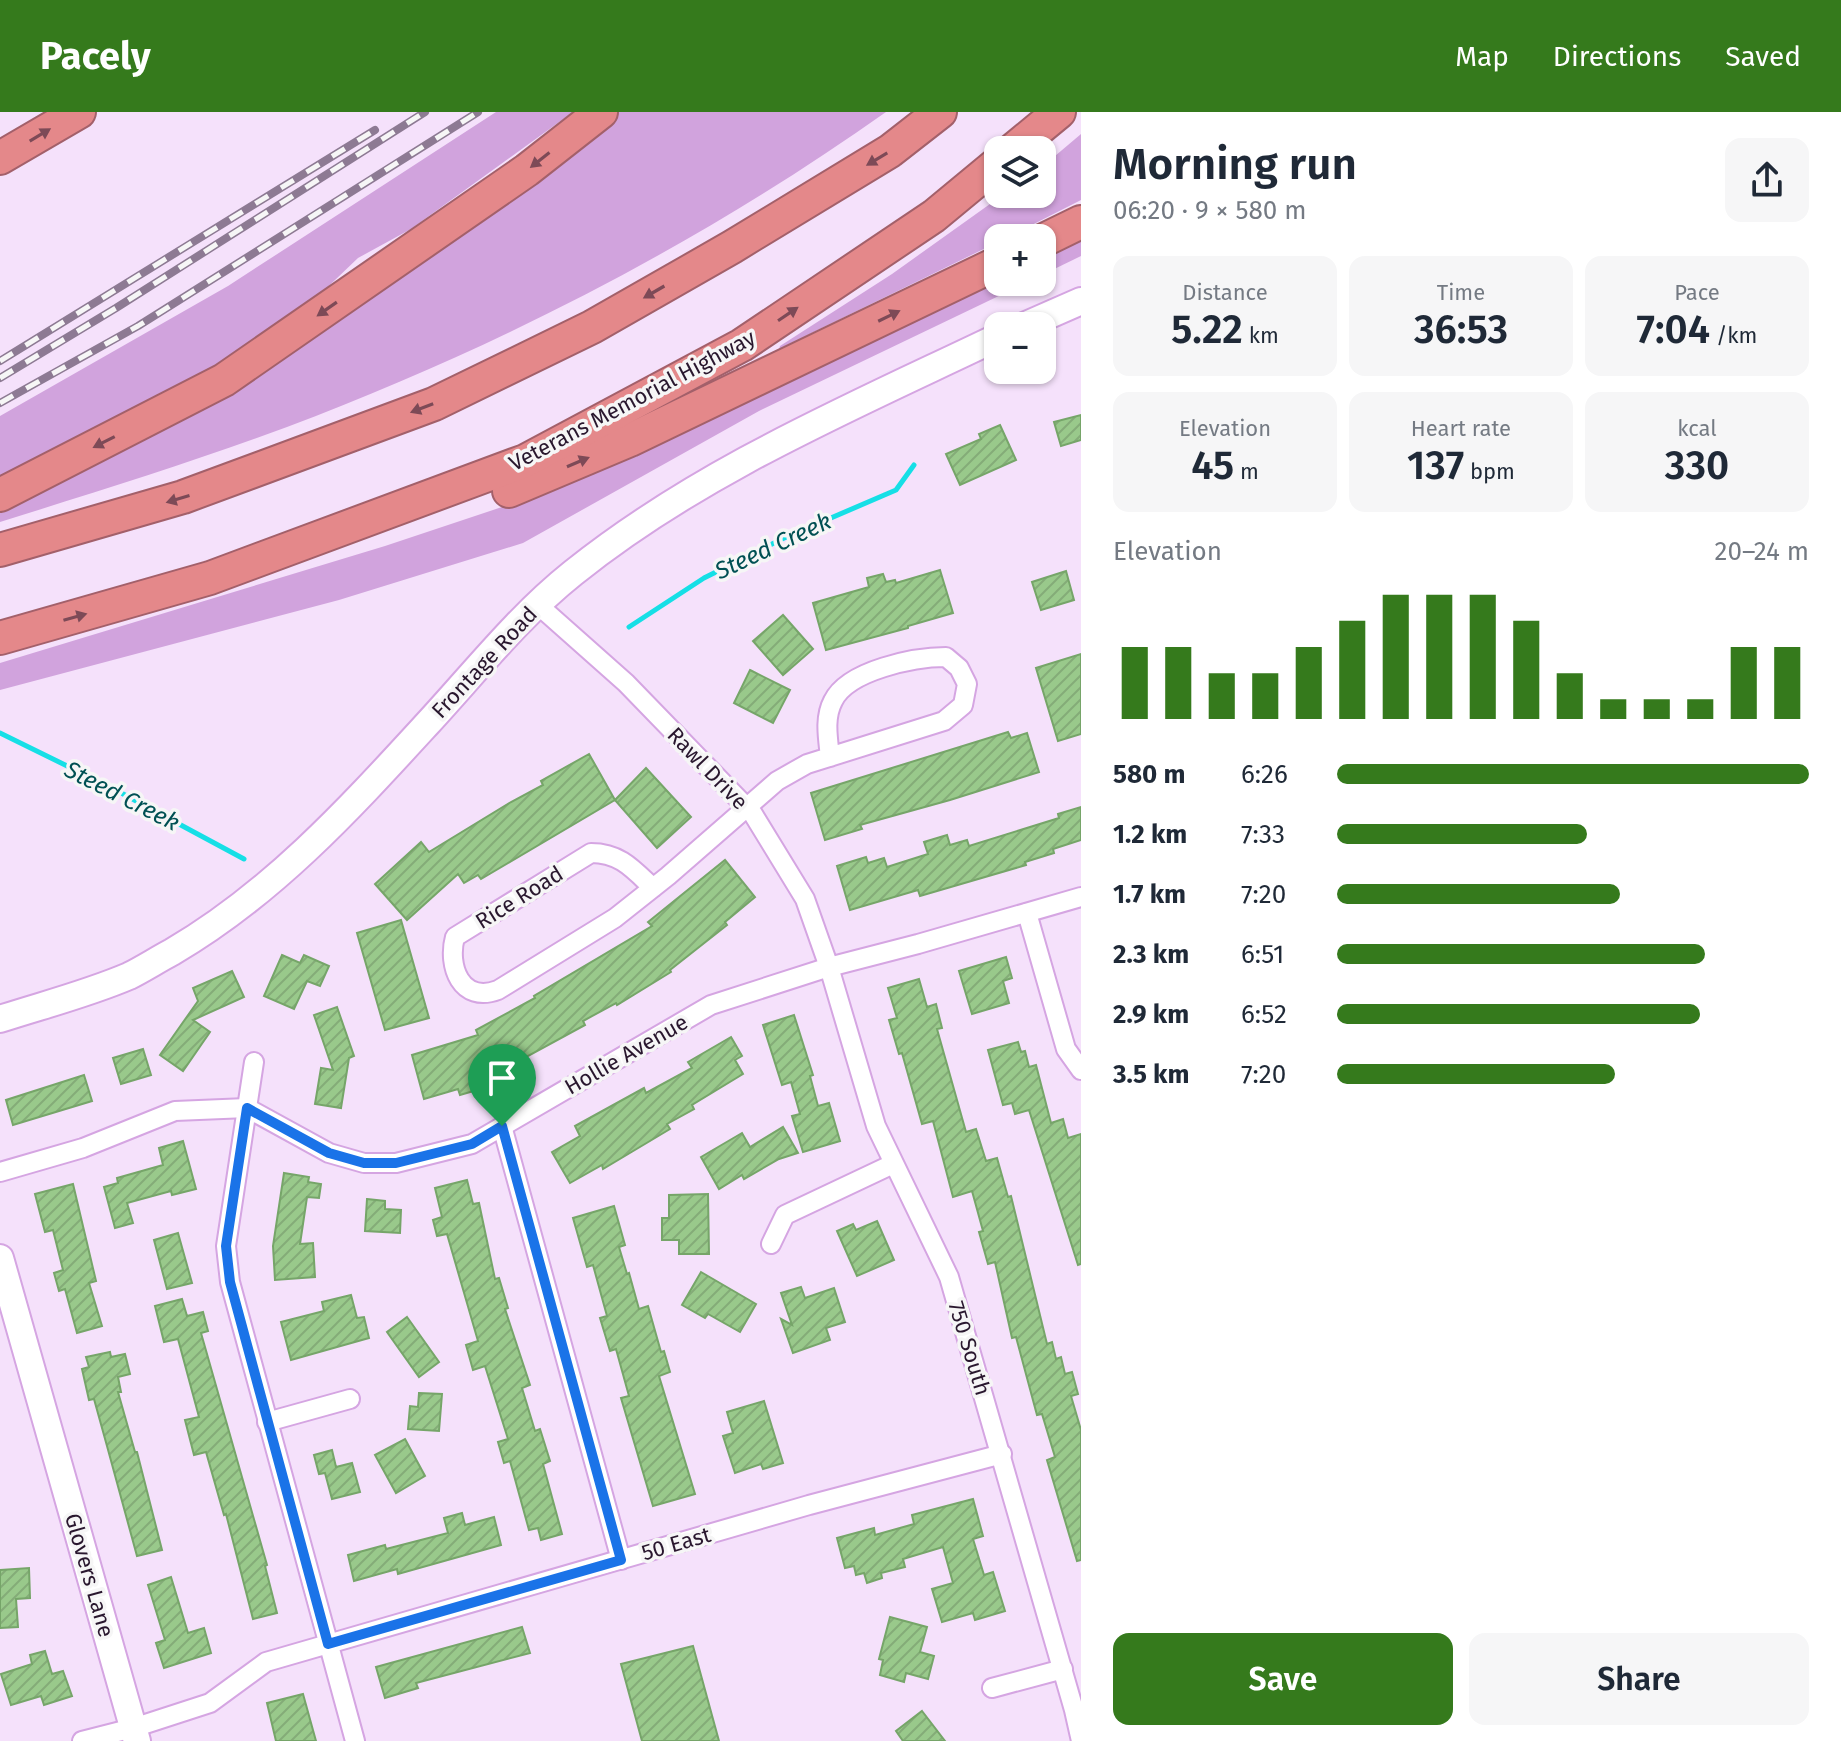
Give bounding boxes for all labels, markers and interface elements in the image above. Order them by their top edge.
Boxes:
text: Pacely [40,33,151,79]
text: Map [1455,40,1509,73]
text: Directions [1553,40,1681,73]
text: Saved [1725,40,1801,73]
one-way arrow [29,129,51,143]
map controls [984,136,1056,384]
button: layers [984,136,1056,208]
text: Morning run [1113,138,1357,191]
button: share [1725,138,1809,222]
one-way arrow [530,151,550,167]
one-way arrow [866,151,888,165]
text: 06:20 · 9 × 580 m [1113,195,1306,226]
button: + [984,224,1056,296]
text: Distance [1182,279,1268,306]
text: Time [1437,279,1485,306]
text: Pace [1674,279,1720,306]
one-way arrow [643,285,665,299]
one-way arrow [316,301,337,316]
text: 5.22 [1171,306,1243,354]
text: 36:53 [1414,306,1508,354]
text: 7:04 [1637,306,1710,354]
one-way arrow [777,307,799,321]
one-way arrow [878,309,901,323]
button: − [984,312,1056,384]
text: km [1243,322,1279,349]
text: /km [1710,322,1757,349]
street label: Veterans Memorial Highway [505,324,760,477]
one-way arrow [410,402,434,415]
text: Elevation [1179,415,1271,442]
text: Heart rate [1411,415,1511,442]
text: kcal [1677,415,1717,442]
one-way arrow [92,435,115,449]
text: 45 [1191,442,1234,490]
text: 137 [1407,442,1464,490]
text: 330 [1665,442,1729,490]
one-way arrow [566,455,590,468]
text: m [1234,458,1259,485]
text: bpm [1464,458,1515,485]
one-way arrow [166,493,190,505]
water label: Steed Creek [710,507,836,586]
text: Elevation [1113,536,1222,567]
text: 20–24 m [1715,536,1809,567]
street label: Frontage Road [426,601,543,724]
one-way arrow [63,610,87,623]
street label: Rawl Drive [662,721,754,815]
water label: Steed Creek [59,755,184,837]
text: 580 m [1113,759,1185,790]
text: 6:26 [1241,759,1288,790]
text: 1.2 km [1113,819,1187,850]
text: 7:33 [1241,819,1285,850]
street label: Rice Road [470,860,568,935]
text: 1.7 km [1113,879,1186,910]
text: 7:20 [1241,879,1286,910]
text: 2.3 km [1113,939,1189,970]
text: 6:51 [1241,939,1284,970]
text: 2.9 km [1113,999,1189,1030]
text: 6:52 [1241,999,1287,1030]
street label: Hollie Avenue [560,1008,693,1101]
pin [468,1044,536,1126]
icon: arrive [480,1056,524,1100]
text: 3.5 km [1113,1059,1189,1090]
text: 7:20 [1241,1059,1286,1090]
street label: 750 South [942,1298,997,1398]
street label: Glovers Lane [59,1510,120,1640]
street label: 50 East [638,1521,714,1566]
button: Save [1113,1633,1453,1725]
button: Share [1469,1633,1809,1725]

